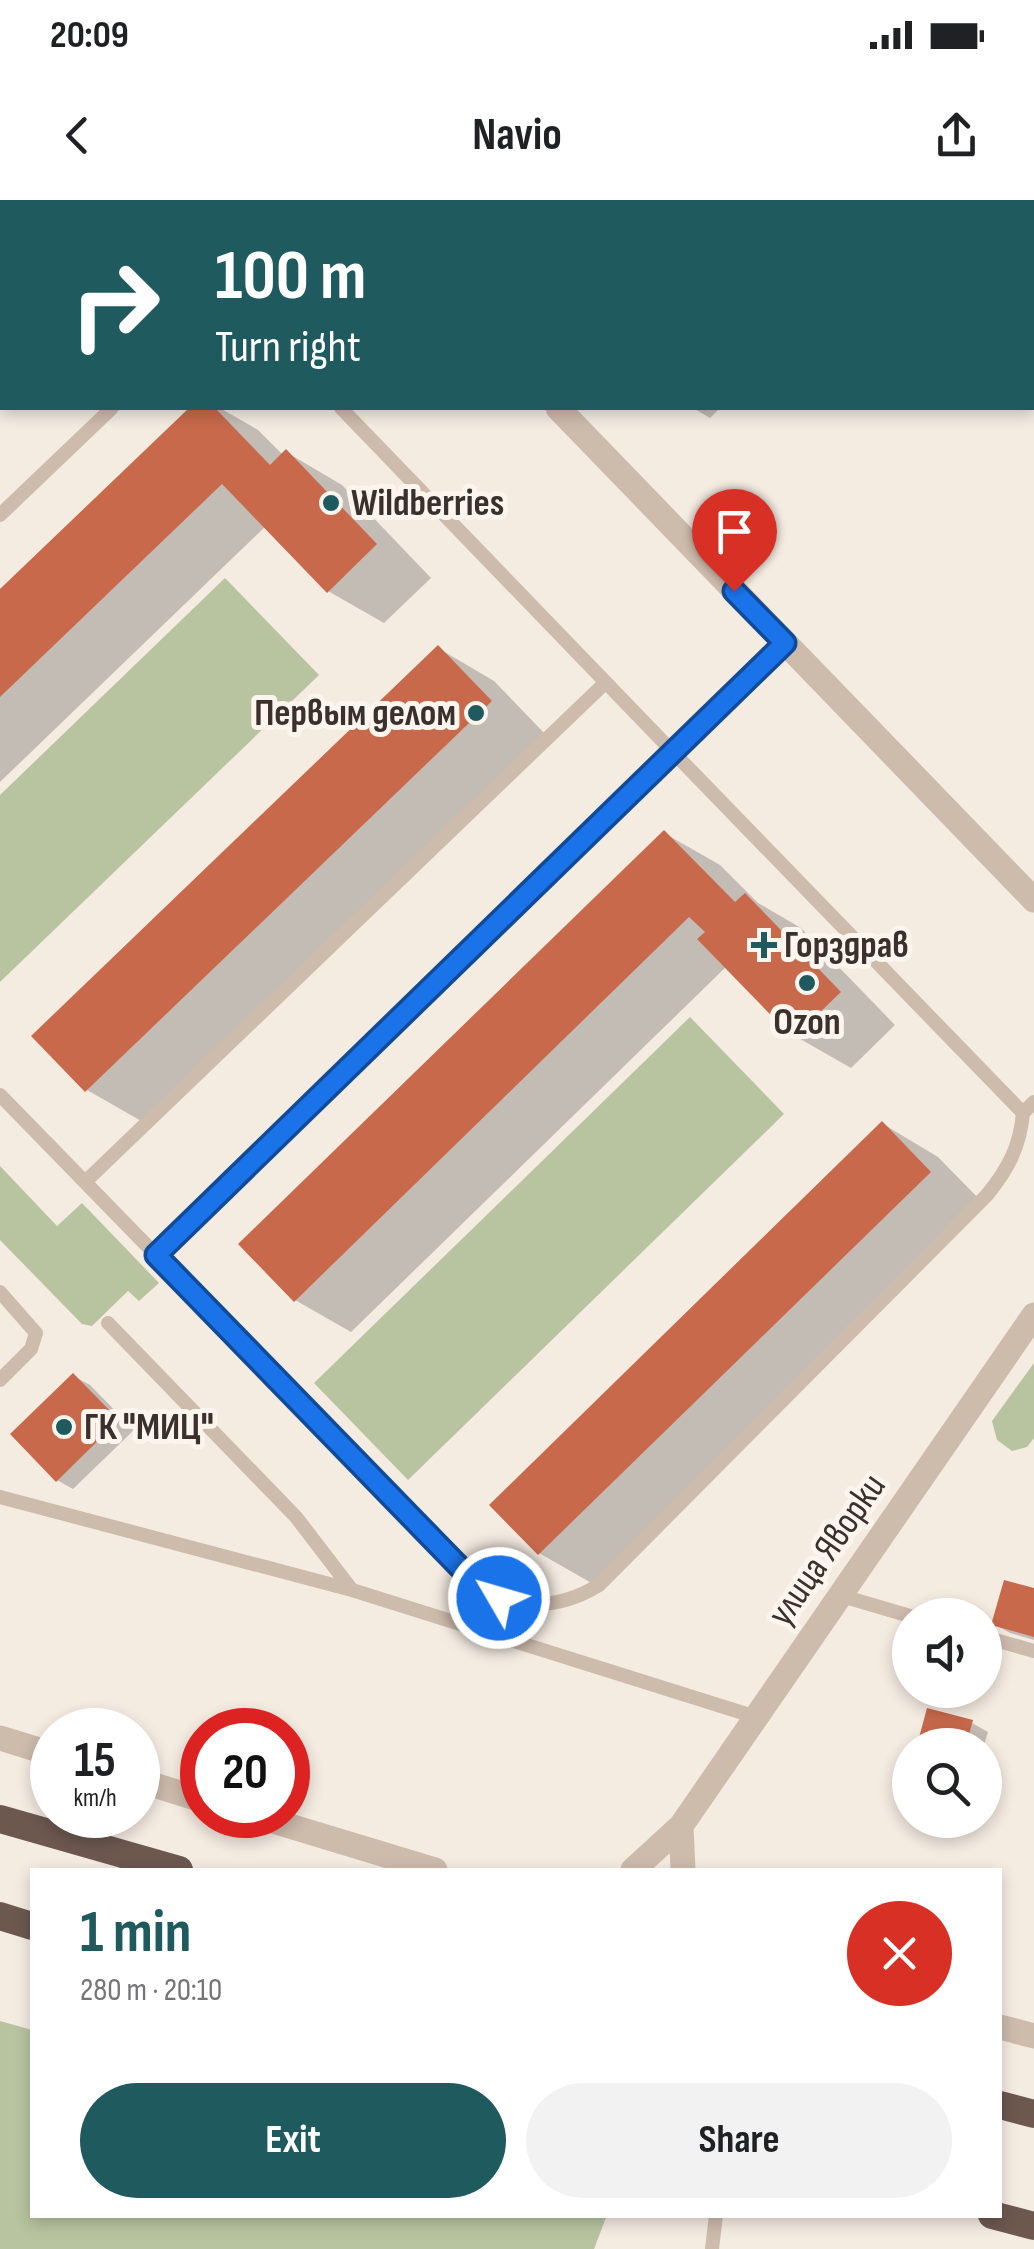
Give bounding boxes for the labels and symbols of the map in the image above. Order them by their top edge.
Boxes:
place label: Wildberries [351,481,504,526]
pin [692,489,777,592]
marker: Wildberries [320,492,342,514]
place label: Первым делом [254,691,456,736]
marker: Первым делом [465,702,487,724]
place label: Горздрав [784,923,909,968]
marker: Горздрав [753,934,775,956]
marker: Ozon [796,972,818,994]
place label: Ozon [773,1000,841,1045]
place label: ГК "МИЦ" [84,1405,214,1450]
marker: ГК "МИЦ" [53,1416,75,1438]
street label: улица Яворки [758,1465,896,1635]
position arrow [447,1546,551,1650]
speed limit sign: 20 [180,1708,310,1838]

